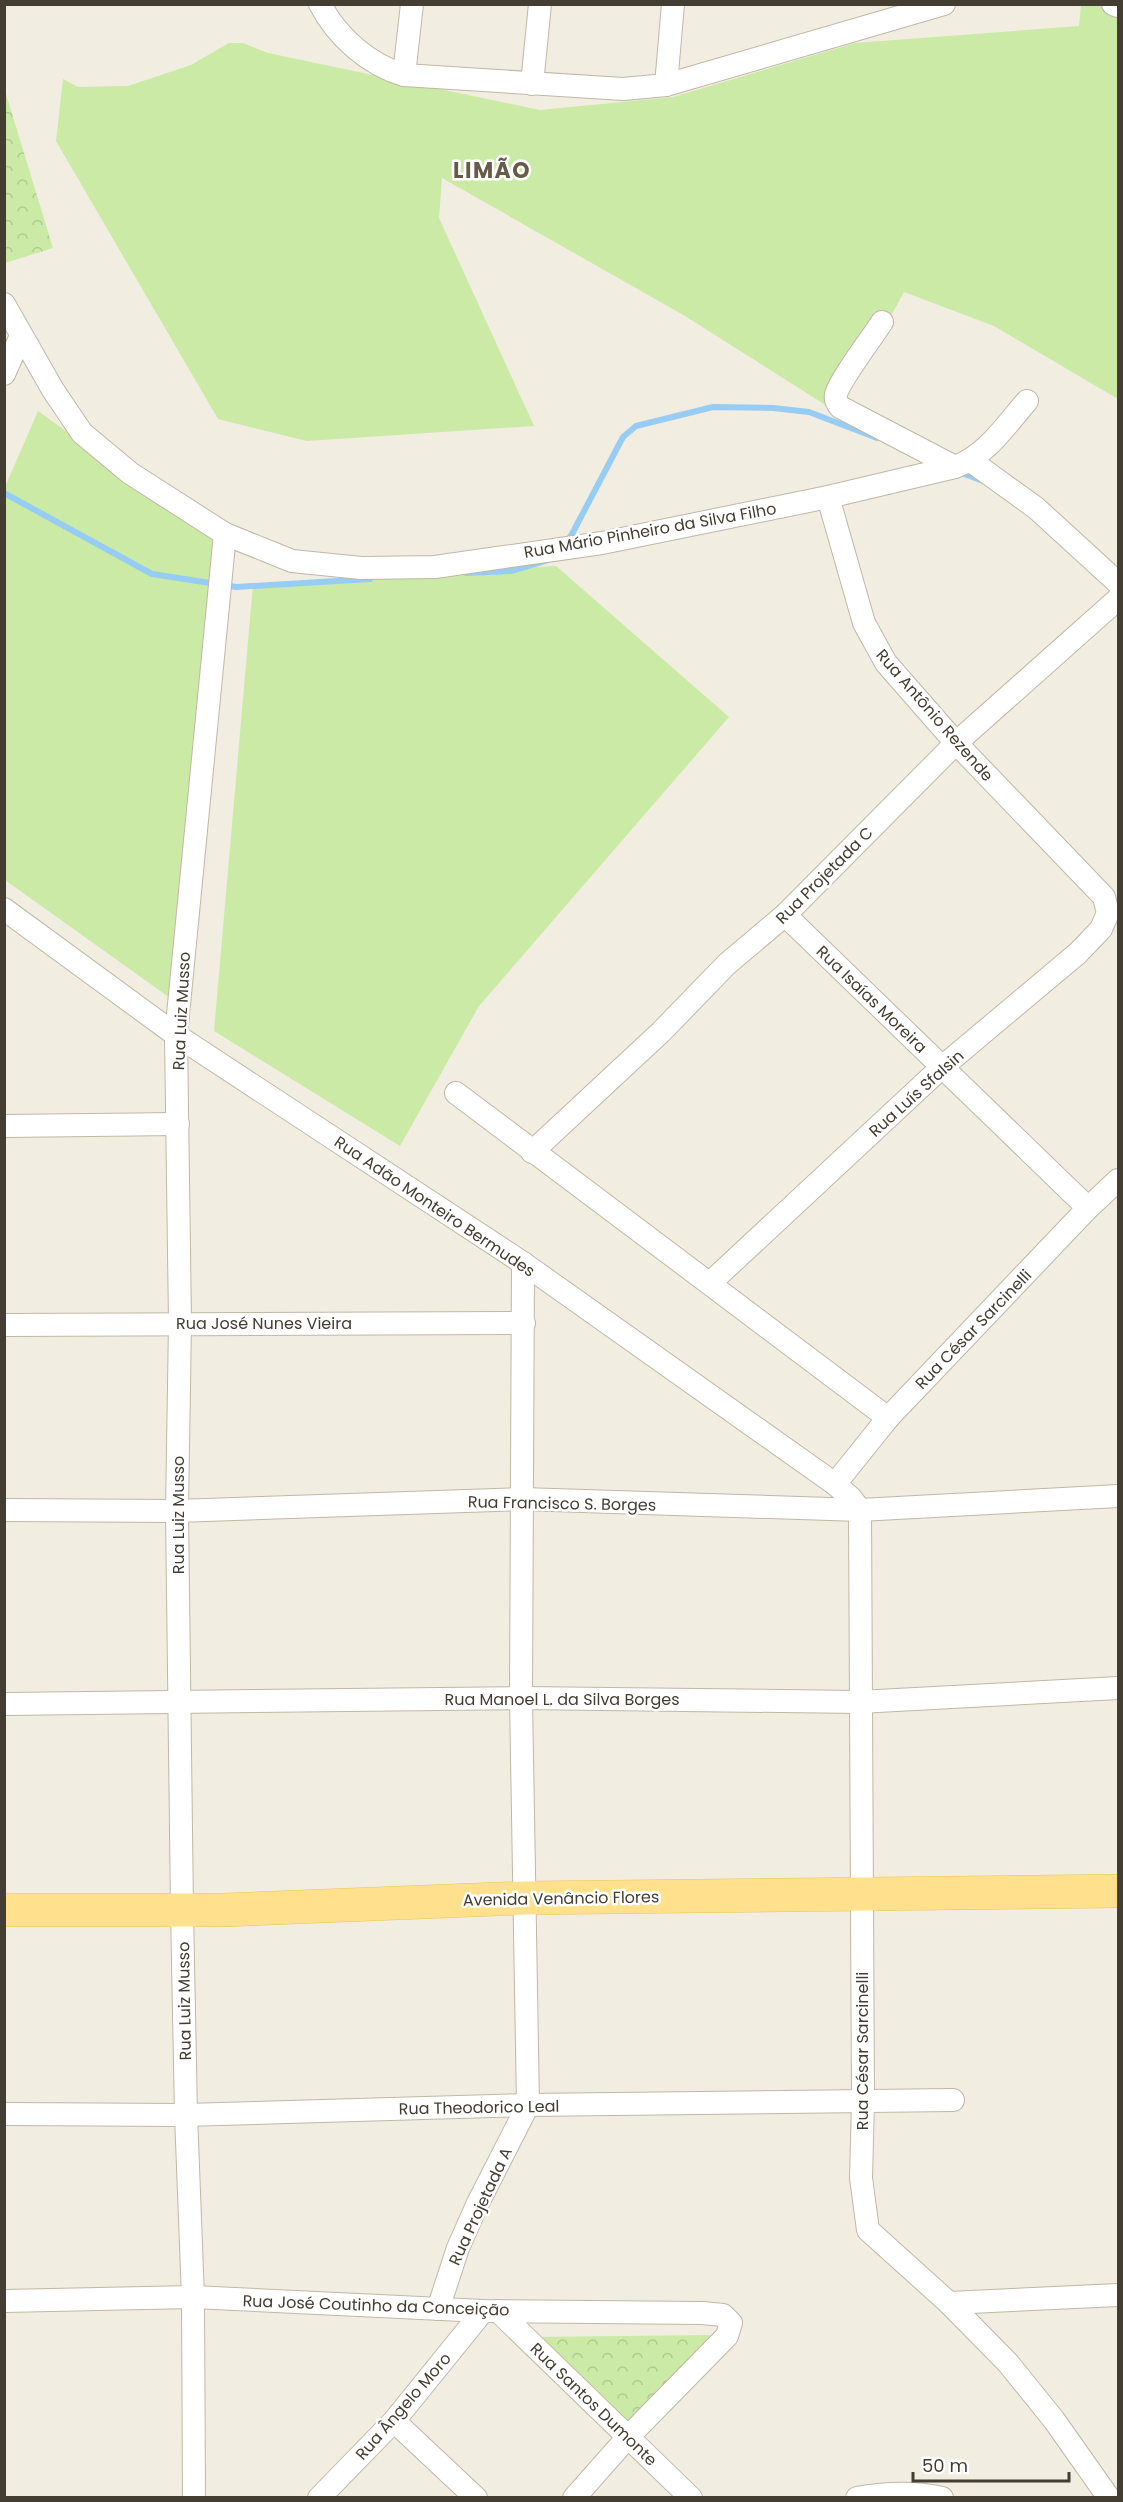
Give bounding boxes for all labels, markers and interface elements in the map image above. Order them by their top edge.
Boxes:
district label: LIMÃO [453,155,531,186]
street label: Rua Mário Pinheiro da Silva Filho [522,497,778,564]
street label: Rua Antônio Rezende [871,644,999,787]
street label: Rua Projetada C [771,822,878,929]
street label: Rua Isaías Moreira [811,940,932,1058]
street label: Rua Luiz Musso [167,951,196,1071]
street label: Rua Luís Sfalsin [864,1044,969,1142]
street label: Rua Adão Monteiro Bermudes [330,1130,540,1282]
street label: Rua César Sarcinelli [910,1264,1037,1394]
street label: Rua José Nunes Vieira [176,1312,352,1335]
street label: Rua Luiz Musso [167,1456,190,1574]
street label: Rua Francisco S. Borges [468,1490,656,1517]
street label: Rua Manoel L. da Silva Borges [444,1688,680,1711]
street label: Avenida Venâncio Flores [463,1885,659,1912]
street label: Rua Luiz Musso [172,1941,197,2061]
street label: Rua César Sarcinelli [851,1972,874,2130]
street label: Rua Theodorico Leal [398,2095,560,2120]
street label: Rua Projetada A [443,2143,518,2269]
street label: Rua José Coutinho da Conceição [242,2289,510,2322]
street label: Rua Santos Dumonte [525,2338,662,2471]
street label: Rua Ângelo Moro [350,2348,457,2465]
scale bar [913,2445,1069,2483]
text: 50 m [922,2453,968,2478]

